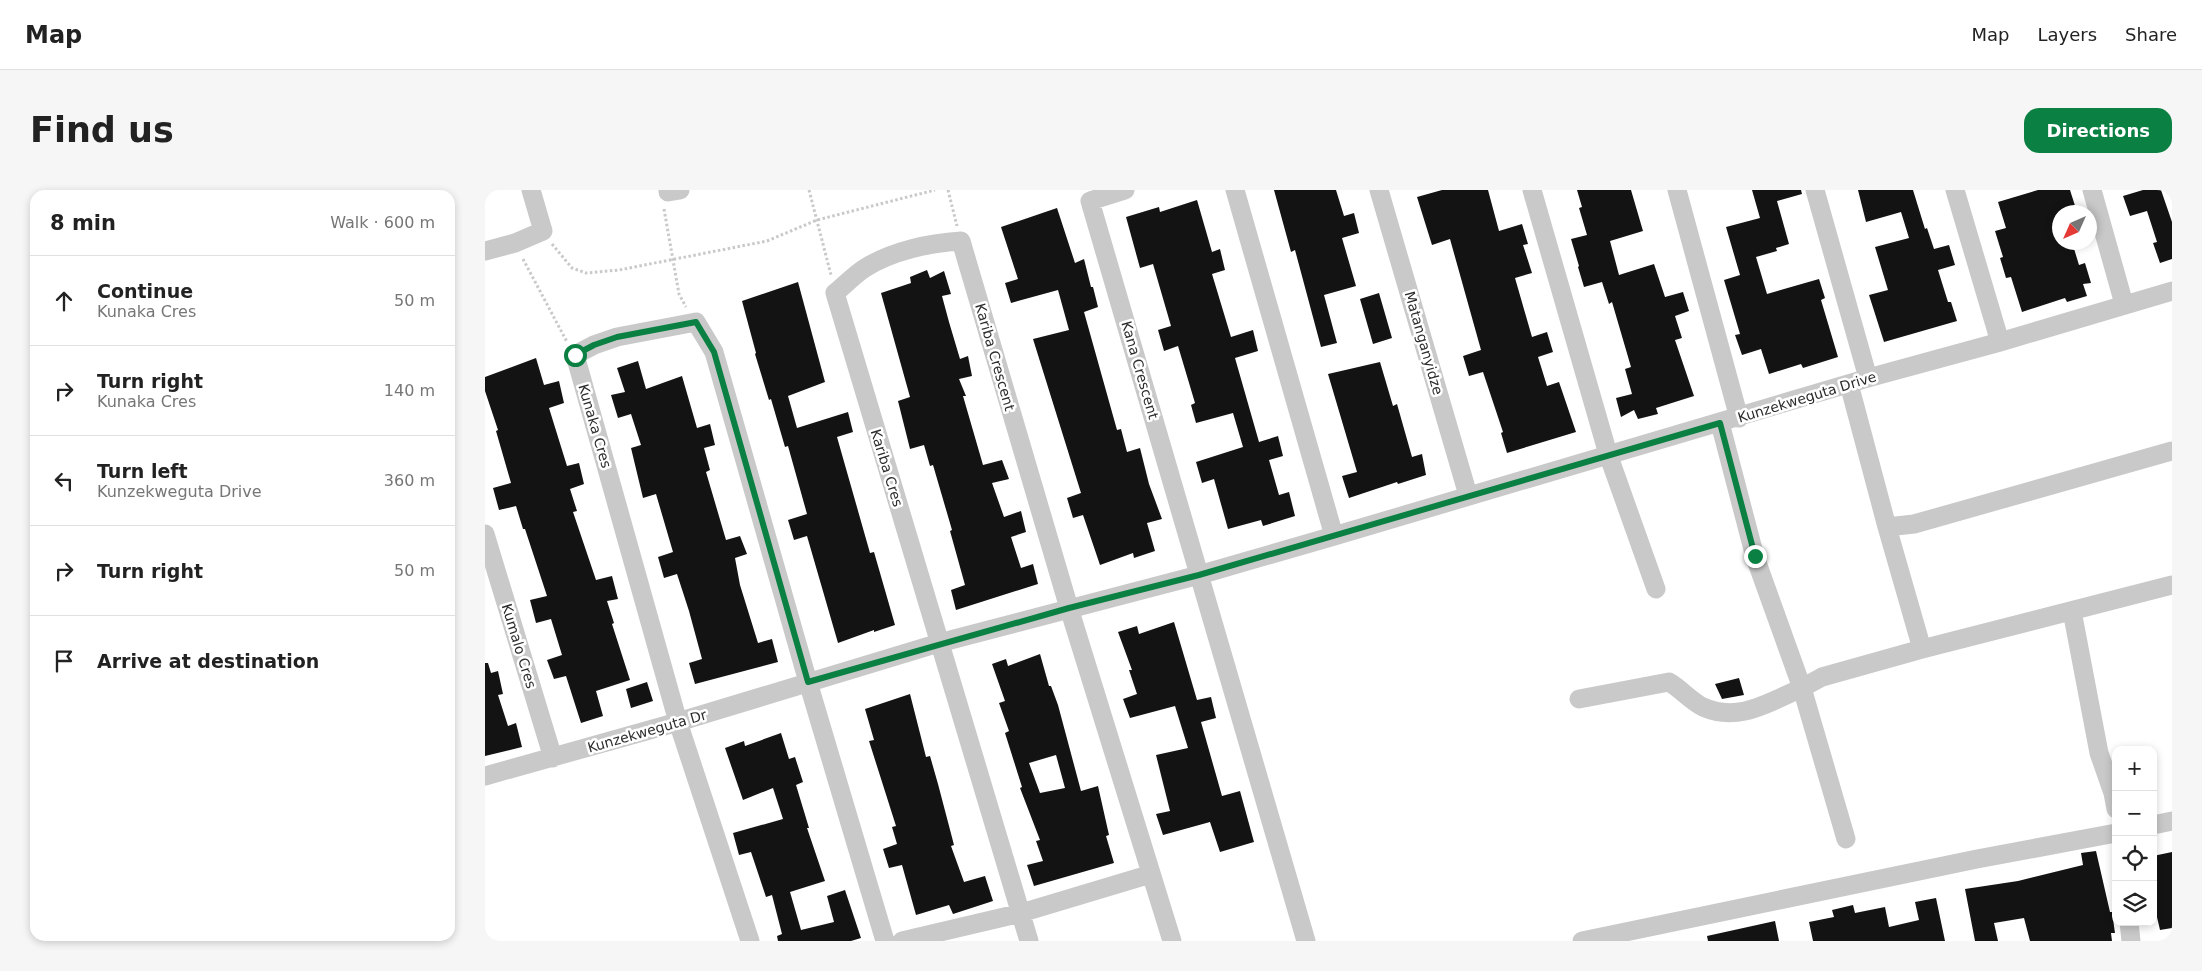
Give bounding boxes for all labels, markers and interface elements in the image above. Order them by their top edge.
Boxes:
text: Map [25,21,82,49]
text: Map [1971,24,2009,45]
text: Layers [2037,24,2097,45]
text: Share [2125,24,2177,45]
button: Directions [2024,108,2172,153]
text: Find us [30,110,174,150]
north arrow [2052,205,2097,250]
text: 8 min [50,211,116,235]
text: Walk · 600 m [330,213,435,232]
text: Continue [97,280,193,302]
icon: ahead [50,287,78,315]
street label: Matanganyidze [1402,289,1446,397]
text: 50 m [394,291,435,310]
street label: Kariba Crescent [972,301,1018,413]
text: Kunaka Cres [97,302,196,321]
street label: Kana Crescent [1118,319,1162,421]
route start [564,344,587,367]
street label: Kunzekweguta Drive [1736,368,1878,426]
text: Turn right [97,370,203,392]
icon: right [50,377,78,405]
text: 140 m [384,381,435,400]
street label: Kunaka Cres [575,382,615,470]
text: Kunaka Cres [97,392,196,411]
street label: Kariba Cres [868,427,906,509]
text: Turn left [97,460,188,482]
icon: left [50,467,78,495]
text: 360 m [384,471,435,490]
text: Kunzekweguta Drive [97,482,262,501]
route end [1744,545,1767,568]
icon: right [50,557,78,585]
text: Turn right [97,560,203,582]
text: 50 m [394,561,435,580]
street label: Kumalo Cres [499,602,539,690]
icon: arrive [50,647,78,675]
text: Arrive at destination [97,650,319,672]
street label: Kunzekweguta Dr [586,706,709,756]
map controls [2112,746,2157,926]
button: + [2112,746,2157,791]
button: − [2112,791,2157,836]
button: locate [2112,836,2157,881]
button: layers [2112,881,2157,926]

